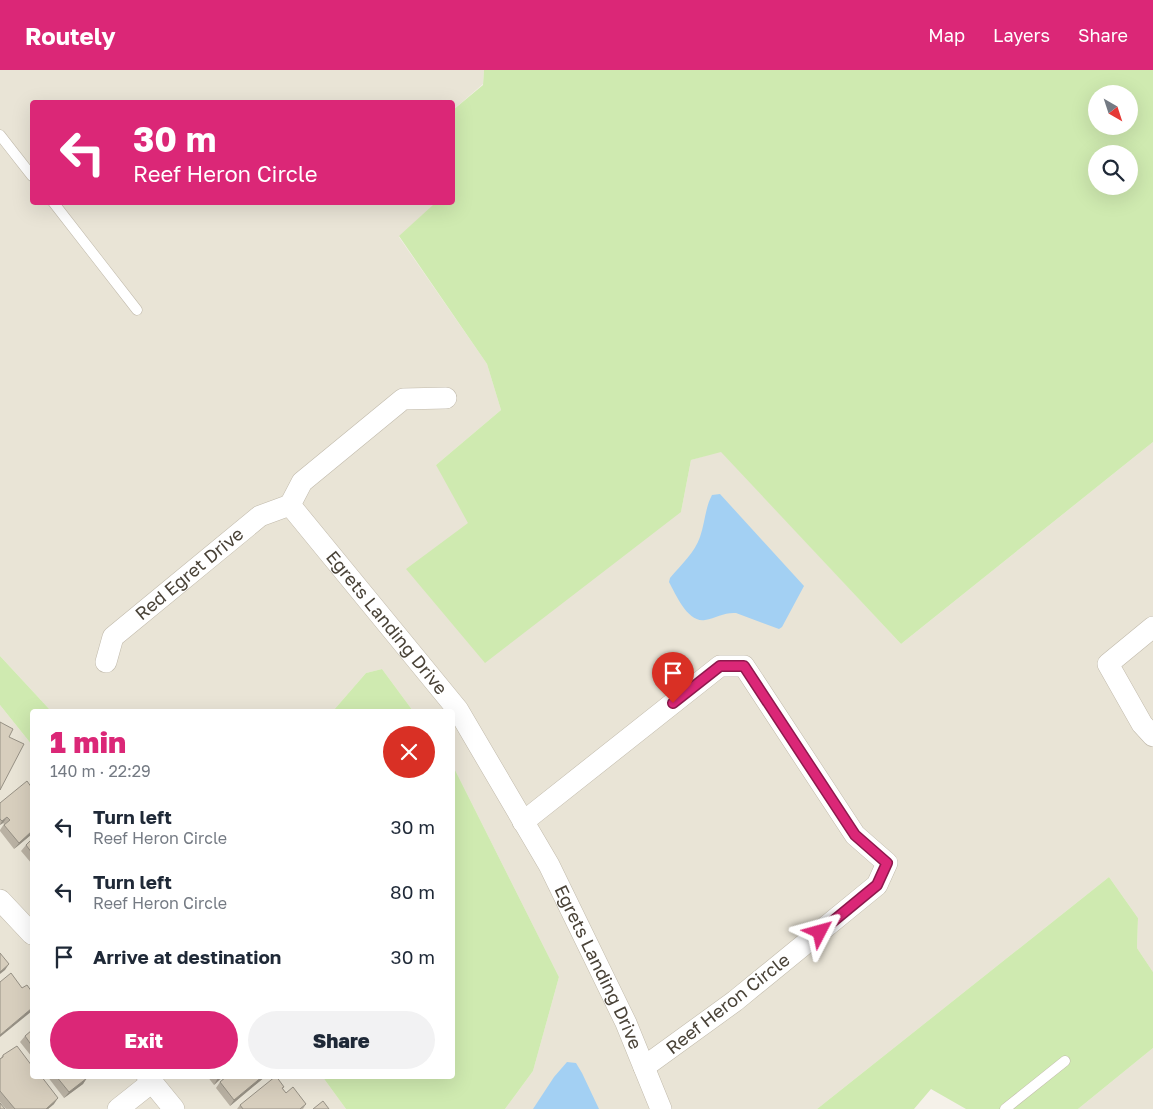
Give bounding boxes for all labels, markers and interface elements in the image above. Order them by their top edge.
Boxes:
text: Routely [25,21,116,50]
text: Map [928,24,965,46]
text: Layers [993,24,1050,46]
text: Share [1078,24,1128,46]
north arrow [1088,85,1138,135]
map controls [1088,85,1138,195]
text: 30 m [133,118,216,160]
icon: left [50,120,115,185]
button: search [1088,145,1138,195]
text: Reef Heron Circle [133,160,317,187]
street label: Red Egret Drive [130,522,247,624]
street label: Egrets Landing Drive [322,546,453,699]
pin [652,652,694,703]
icon: arrive [659,659,687,687]
text: 1 min [50,724,126,760]
button: close [383,726,435,778]
text: 140 m · 22:29 [50,761,151,781]
text: Turn left [93,805,172,828]
icon: left [50,813,78,841]
text: 30 m [391,815,435,838]
text: Reef Heron Circle [93,828,227,848]
text: Turn left [93,870,172,893]
icon: left [50,878,78,906]
text: 80 m [390,880,435,903]
street label: Egrets Landing Drive [550,881,647,1052]
text: Reef Heron Circle [93,893,227,913]
position arrow [793,905,845,957]
icon: arrive [50,943,78,971]
text: Arrive at destination [93,945,281,968]
text: 30 m [391,945,435,968]
street label: Reef Heron Circle [661,948,794,1058]
button: Exit [50,1011,238,1069]
button: Share [248,1011,435,1069]

